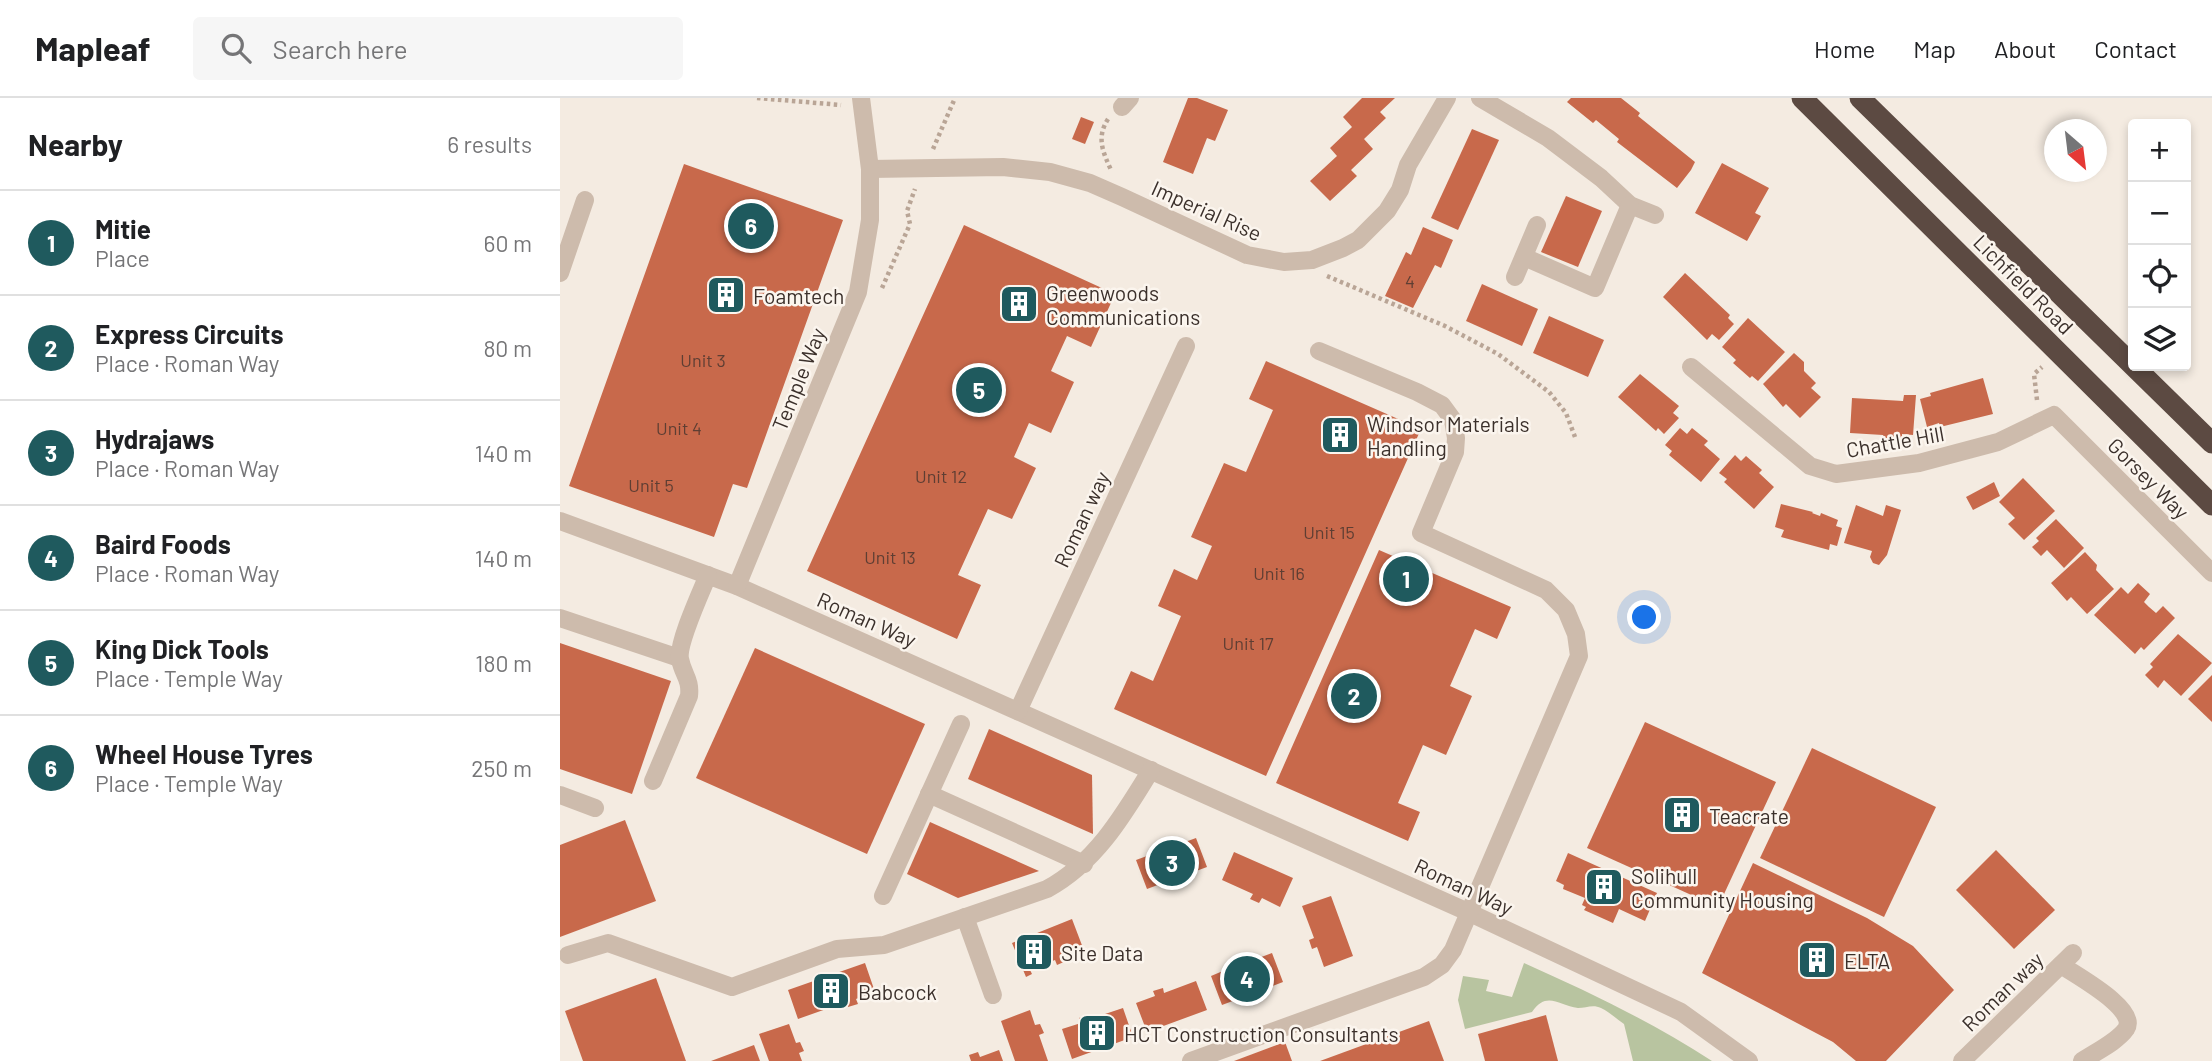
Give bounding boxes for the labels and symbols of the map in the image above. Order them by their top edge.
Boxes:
north arrow [2044,119,2107,182]
street label: Imperial Rise [1148,175,1266,245]
pin: 6 [728,200,774,252]
street label: Lichfield Road [1969,229,2079,339]
house number: 4 [1405,270,1415,292]
building icon: Foamtech [705,274,747,316]
place label: Greenwoods Communications [1046,280,1200,329]
place label: Foamtech [753,283,844,308]
building icon: Greenwoods Communications [998,283,1040,325]
street label: Temple Way [766,324,830,434]
house number: Unit 3 [680,349,726,371]
pin: 5 [956,364,1002,416]
place label: Windsor Materials Handling [1367,411,1530,460]
building icon: Windsor Materials Handling [1319,414,1361,456]
house number: Unit 4 [656,417,702,439]
street label: Chattle Hill [1844,420,1946,462]
street label: Gorsey Way [2103,432,2195,524]
house number: Unit 12 [915,465,967,487]
street label: Roman way [1048,467,1114,571]
house number: Unit 5 [628,474,674,496]
house number: Unit 15 [1303,521,1355,543]
house number: Unit 13 [864,546,916,568]
pin: 1 [1383,553,1429,605]
house number: Unit 16 [1253,562,1305,584]
street label: Roman Way [814,586,921,652]
your location [1627,600,1661,634]
house number: Unit 17 [1223,632,1274,654]
pin: 2 [1331,670,1377,722]
building icon: Teacrate [1661,794,1703,836]
place label: Teacrate [1709,803,1789,828]
pin: 3 [1149,837,1195,889]
street label: Roman Way [1411,852,1517,920]
place label: Solihull Community Housing [1631,863,1814,912]
building icon: Solihull Community Housing [1583,866,1625,908]
building icon: Site Data [1013,931,1055,973]
building icon: ELTA [1796,939,1838,981]
place label: Site Data [1061,940,1143,965]
street label: Roman way [1956,946,2048,1036]
place label: ELTA [1844,948,1890,973]
pin: 4 [1224,953,1270,1005]
building icon: Babcock [810,970,852,1012]
place label: Babcock [858,979,937,1004]
building icon: HCT Construction Consultants [1076,1012,1118,1054]
place label: HCT Construction Consultants [1124,1021,1399,1046]

